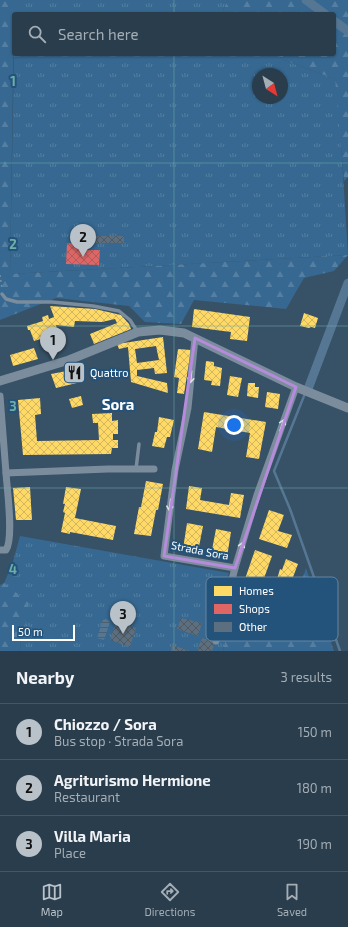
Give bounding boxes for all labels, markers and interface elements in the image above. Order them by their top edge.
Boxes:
search box [12,12,336,56]
icon: search [26,23,48,45]
text: Search here [58,25,139,43]
north arrow [252,68,288,104]
text: 1 [10,73,16,89]
pin: 2 [70,224,96,257]
text: 2 [9,236,17,252]
pin: 1 [40,327,66,360]
restaurant icon: Quattro [62,359,88,385]
place label: Quattro [90,366,129,380]
one-way arrow [187,370,195,383]
district label: Sora [102,395,134,413]
text: 3 [9,398,17,414]
your location [224,415,244,435]
one-way arrow [279,419,286,432]
one-way arrow [166,498,174,511]
street label: Strada Sora [170,538,230,562]
one-way arrow [238,542,245,555]
text: 4 [9,561,17,577]
legend [206,577,338,641]
text: Homes [239,584,274,597]
pin: 3 [110,601,136,634]
text: Shops [239,602,270,615]
text: Other [239,620,268,633]
scale bar [12,623,75,642]
text: 50 m [18,625,43,638]
text: Nearby [16,667,74,687]
text: 3 results [281,669,332,685]
text: Chiozzo / Sora [54,715,157,733]
text: 1 [26,724,32,740]
text: 150 m [298,724,332,740]
text: Bus stop · Strada Sora [54,733,183,749]
text: Agriturismo Hermione [54,771,211,789]
text: 2 [25,780,33,796]
text: 180 m [297,780,332,796]
text: Restaurant [54,789,120,805]
text: Villa Maria [54,827,131,845]
text: 3 [25,836,33,852]
text: 190 m [297,836,332,852]
text: Place [54,845,86,861]
tab: Map [41,881,63,918]
tab: Directions [145,881,195,918]
tab: Saved [277,881,307,918]

